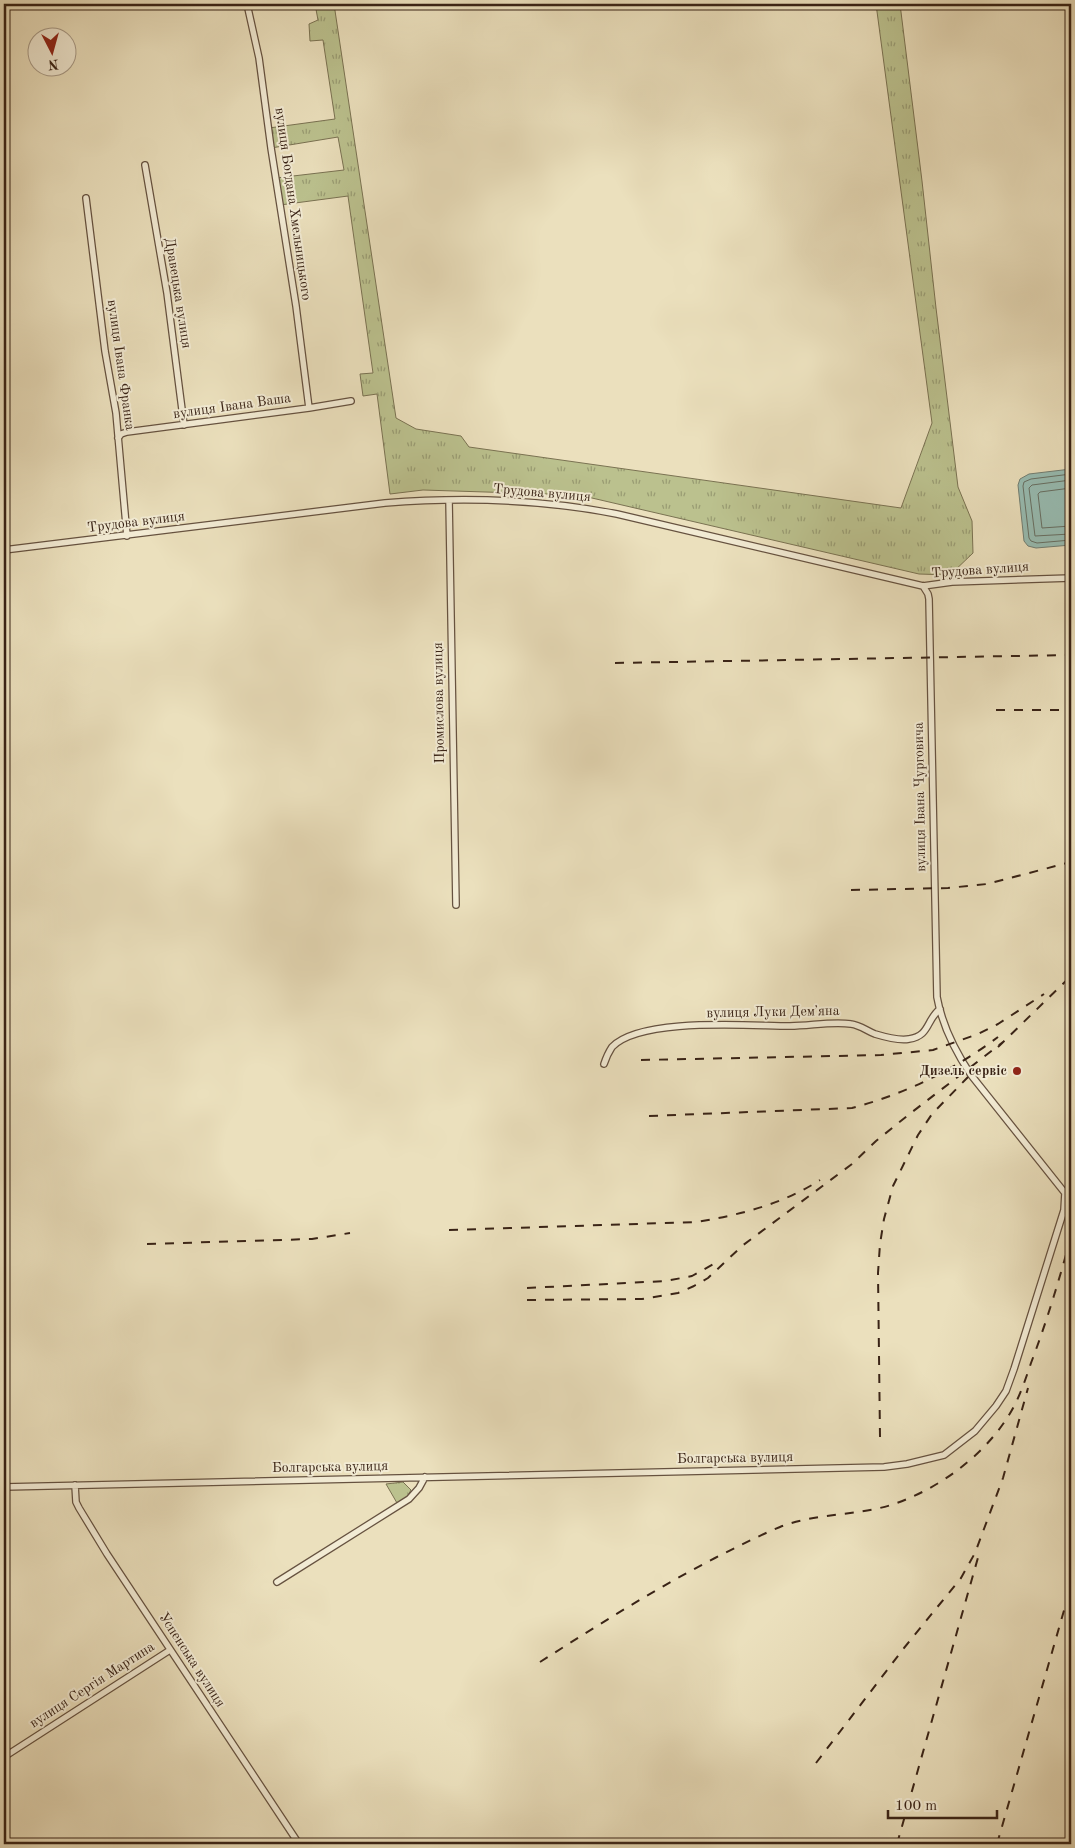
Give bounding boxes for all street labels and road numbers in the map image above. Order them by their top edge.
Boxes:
street label: вулиця Богдана Хмельницького [273,107,313,301]
street label: Дравецька вулиця [162,237,194,349]
street label: вулиця Івана Франка [105,299,137,431]
street label: вулиця Івана Ваша [172,391,292,421]
street label: Трудова вулиця [493,482,591,504]
street label: Трудова вулиця [87,509,185,535]
street label: Трудова вулиця [931,560,1029,580]
street label: Промислова вулиця [431,642,447,764]
street label: вулиця Івана Чурговича [912,722,928,872]
street label: вулиця Луки Демʼяна [706,1004,840,1020]
street label: Болгарська вулиця [677,1450,793,1466]
street label: Болгарська вулиця [272,1459,388,1475]
street label: Успенська вулиця [156,1610,228,1710]
street label: вулиця Сергія Мартина [27,1639,157,1731]

